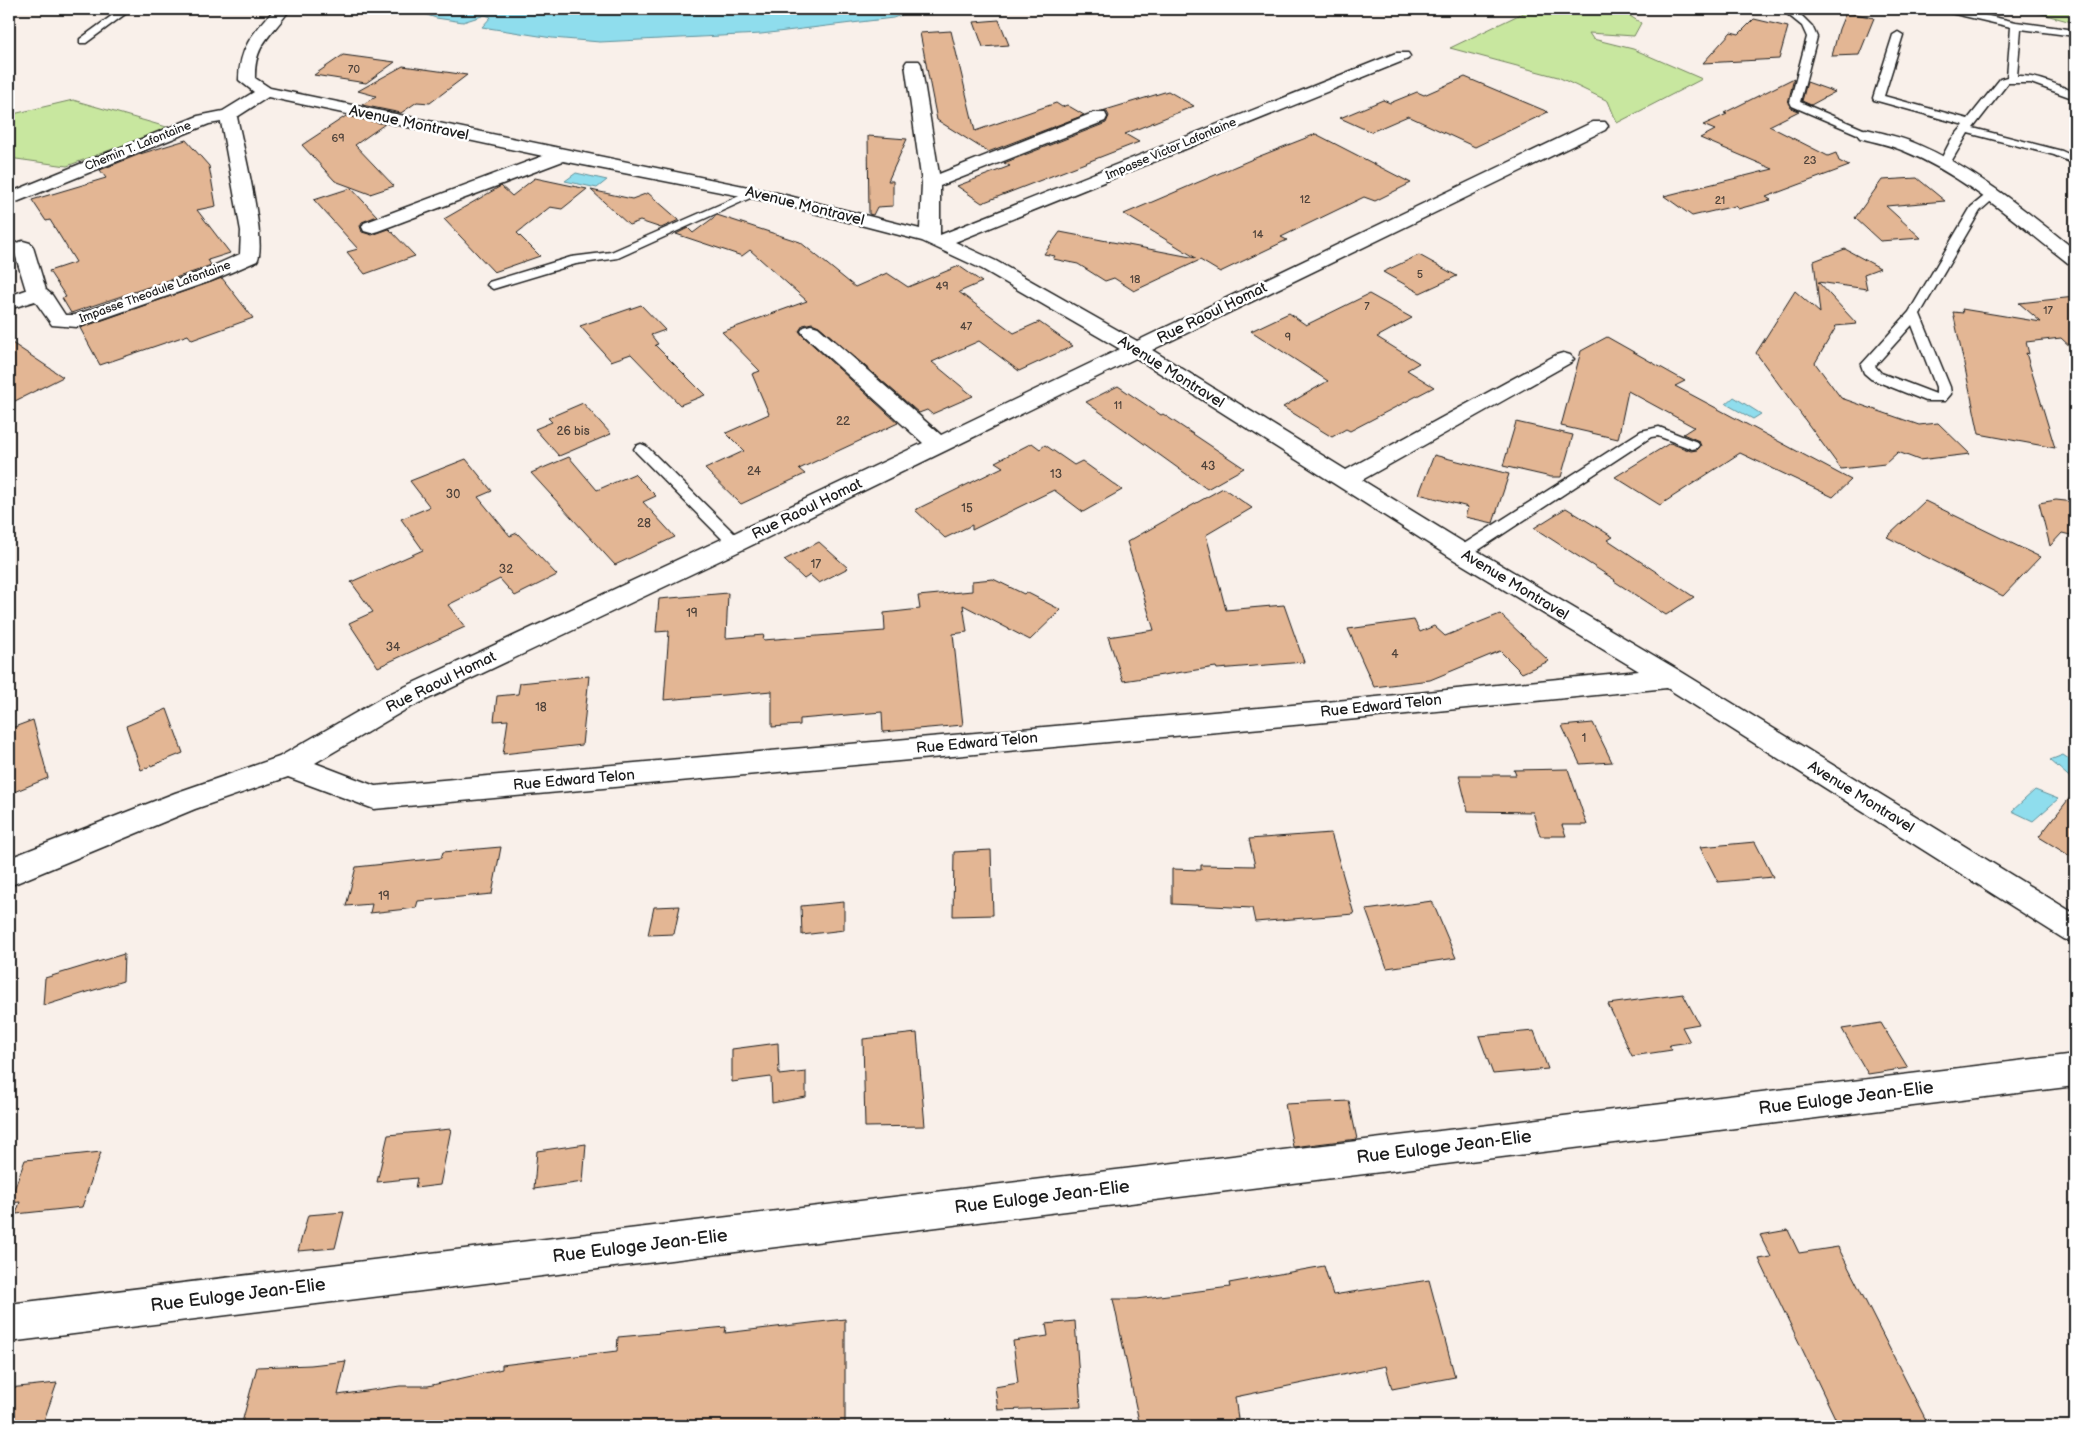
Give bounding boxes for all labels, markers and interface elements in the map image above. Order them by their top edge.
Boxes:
house number: 70 [348,63,360,76]
street label: Avenue Montravel [347,101,471,145]
street label: Impasse Victor Lafontaine [1103,115,1239,183]
street label: Chemin T. Lafontaine [83,118,193,174]
house number: 69 [331,132,345,145]
house number: 23 [1803,154,1817,167]
street label: Avenue Montravel [744,182,866,230]
house number: 12 [1300,193,1311,206]
house number: 21 [1715,194,1725,207]
house number: 14 [1253,228,1264,241]
street label: Impasse Theodule Lafontaine [77,258,233,326]
house number: 5 [1417,268,1423,281]
house number: 18 [1130,273,1140,286]
street label: Rue Raoul Homat [1154,278,1271,348]
house number: 49 [935,280,949,293]
house number: 7 [1364,300,1370,313]
house number: 17 [2043,304,2053,317]
house number: 47 [960,320,973,333]
house number: 9 [1285,331,1291,344]
street label: Avenue Montravel [1114,332,1228,412]
house number: 11 [1114,399,1122,412]
house number: 22 [836,414,850,429]
house number: 26 bis [556,424,590,439]
house number: 43 [1201,459,1215,474]
house number: 24 [747,464,762,479]
house number: 13 [1050,467,1062,482]
street label: Rue Raoul Homat [749,474,866,544]
house number: 30 [446,487,460,502]
house number: 15 [961,501,973,516]
house number: 28 [637,516,651,531]
street label: Avenue Montravel [1458,545,1572,625]
house number: 17 [811,557,821,572]
house number: 32 [499,562,513,577]
house number: 19 [686,606,698,621]
house number: 34 [386,640,401,655]
street label: Rue Raoul Homat [383,647,500,717]
house number: 4 [1391,647,1399,662]
street label: Rue Edward Telon [1319,690,1443,722]
house number: 18 [535,700,547,715]
street label: Rue Edward Telon [915,728,1039,758]
house number: 1 [1582,731,1586,746]
street label: Avenue Montravel [1804,757,1918,837]
street label: Rue Edward Telon [512,765,636,795]
house number: 19 [378,889,390,904]
street label: Rue Euloge Jean-Elie [1757,1077,1935,1119]
street label: Rue Euloge Jean-Elie [1355,1126,1533,1168]
street label: Rue Euloge Jean-Elie [953,1176,1131,1218]
street label: Rue Euloge Jean-Elie [551,1225,729,1267]
street label: Rue Euloge Jean-Elie [149,1274,327,1316]

